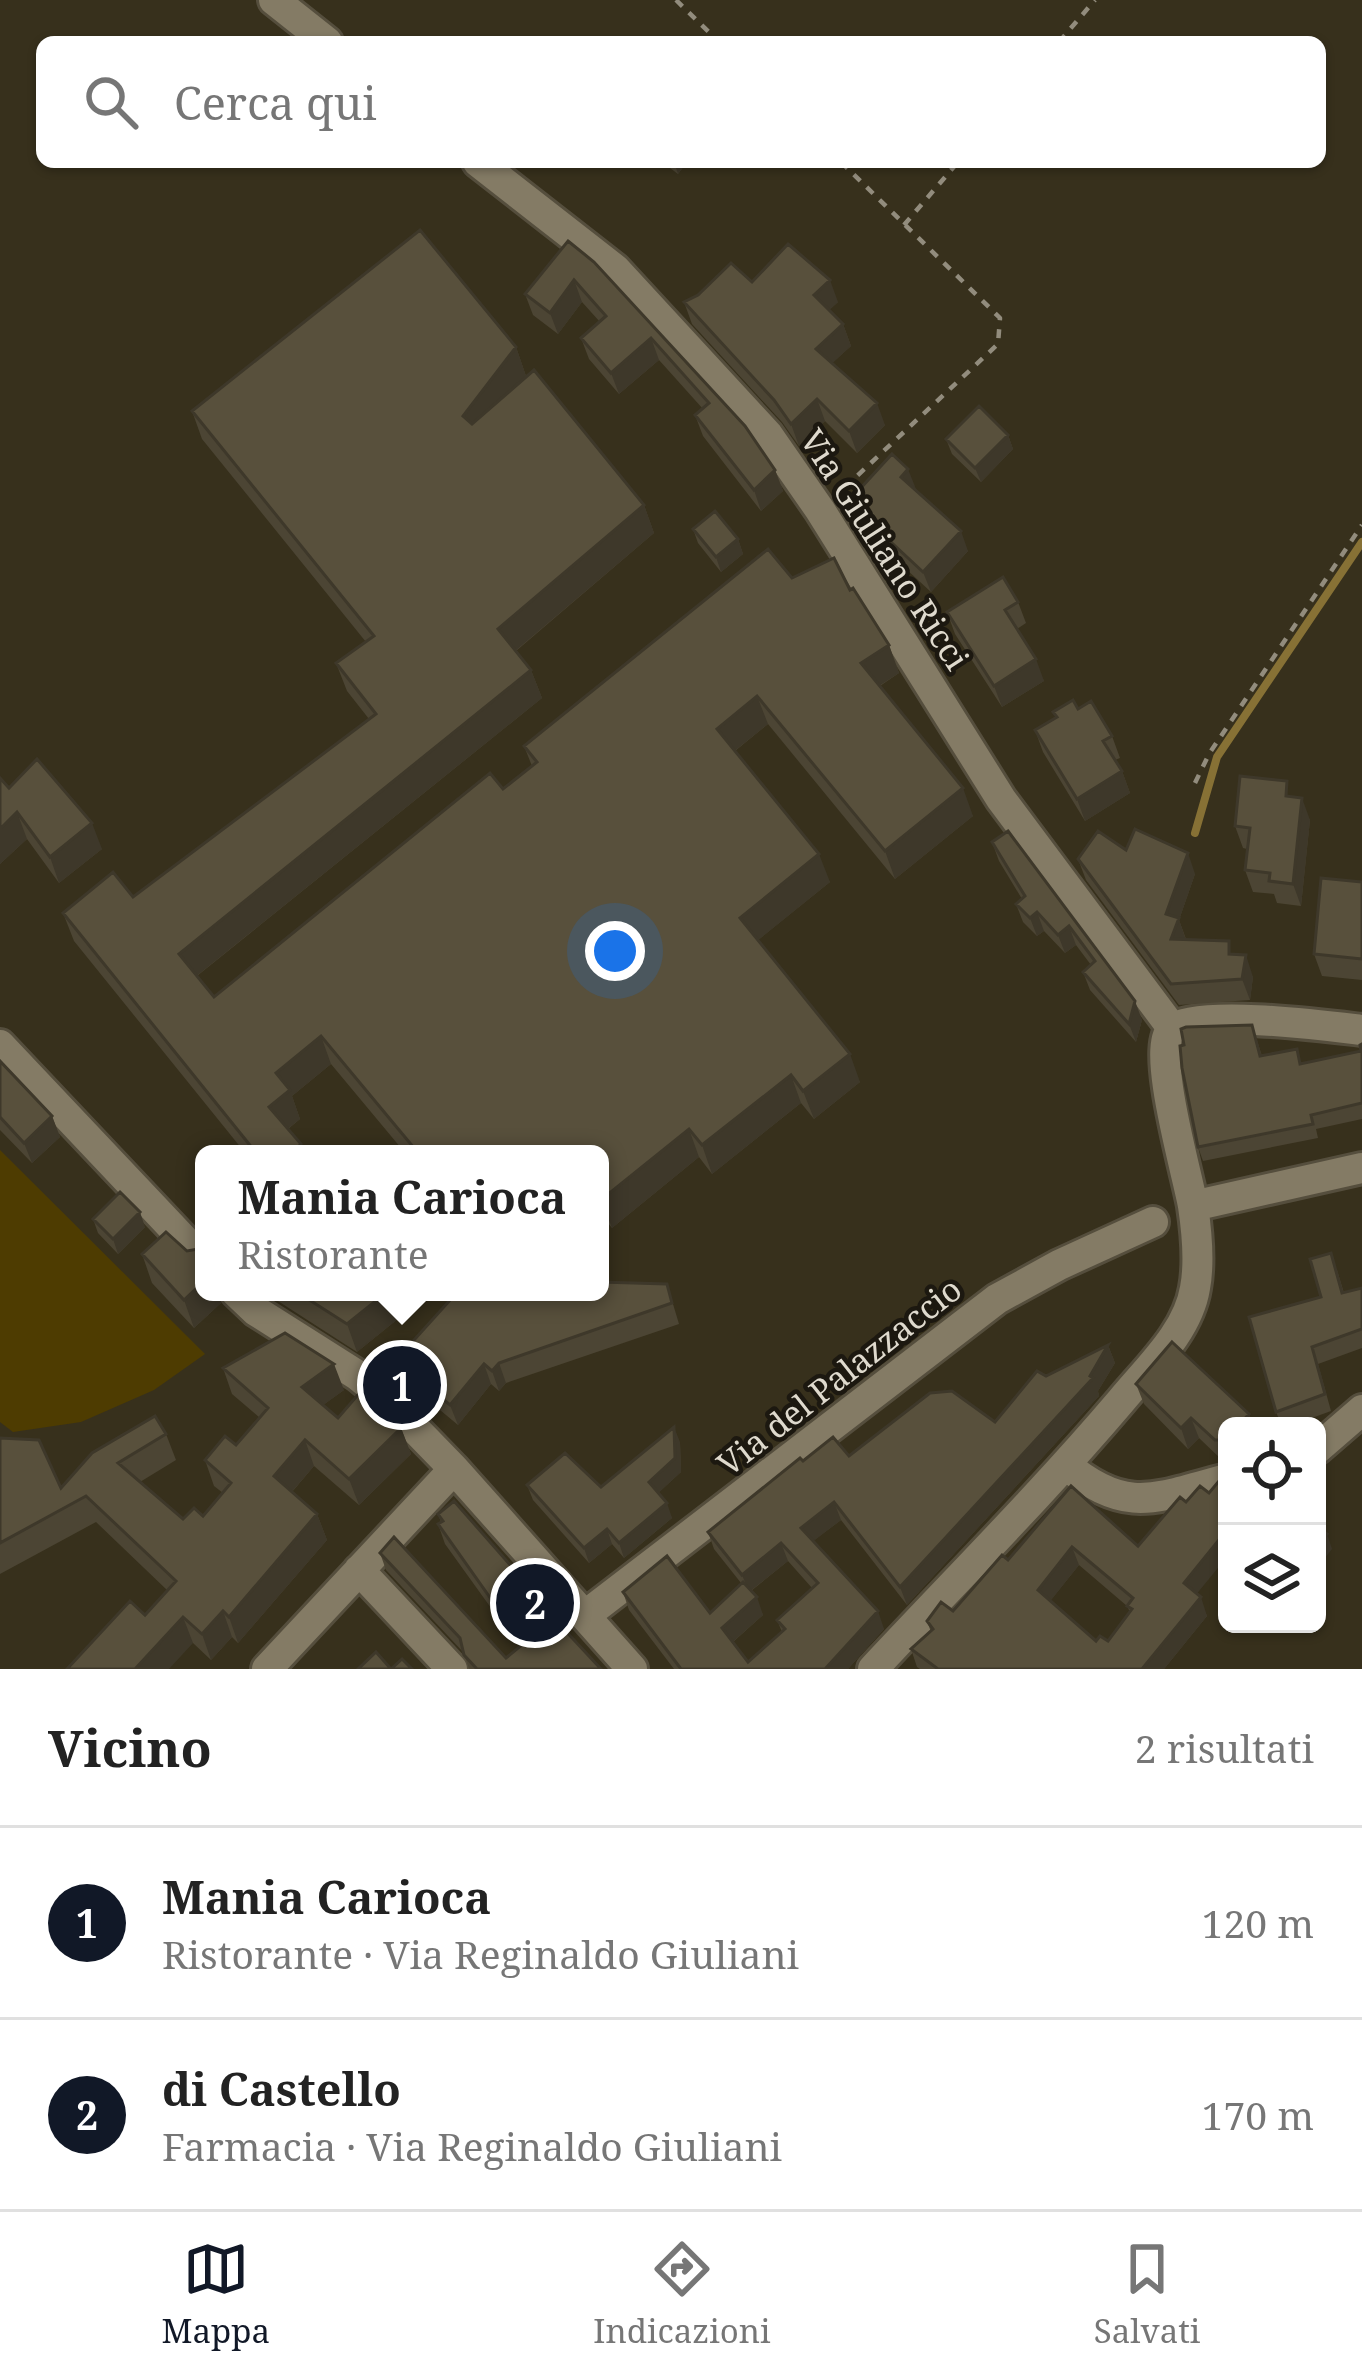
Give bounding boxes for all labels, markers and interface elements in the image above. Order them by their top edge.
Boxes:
search box [36,36,1326,168]
icon: search [78,69,144,135]
text: Cerca qui [174,72,377,133]
street label: Via Giuliano Ricci [790,420,980,678]
your location [585,921,645,981]
popup [195,1145,609,1301]
text: Mania Carioca [237,1166,567,1227]
text: Ristorante [237,1227,429,1280]
street label: Via del Palazzaccio [708,1266,970,1486]
pin: 1 [363,1340,441,1430]
map controls [1218,1417,1326,1633]
button: locate [1218,1417,1326,1525]
button: layers [1218,1525,1326,1633]
pin: 2 [496,1558,574,1648]
text: Vicino [48,1712,212,1782]
text: 2 risultati [1135,1721,1314,1774]
text: Mania Carioca [162,1866,491,1927]
text: 1 [76,1896,98,1949]
text: 120 m [1202,1896,1314,1949]
text: Ristorante · Via Reginaldo Giuliani [162,1927,799,1980]
text: di Castello [162,2058,401,2119]
text: 2 [76,2088,98,2141]
text: 170 m [1202,2088,1314,2141]
text: Farmacia · Via Reginaldo Giuliani [162,2119,782,2172]
tab: Mappa [162,2236,270,2353]
tab: Indicazioni [593,2236,771,2353]
tab: Salvati [1094,2236,1200,2353]

